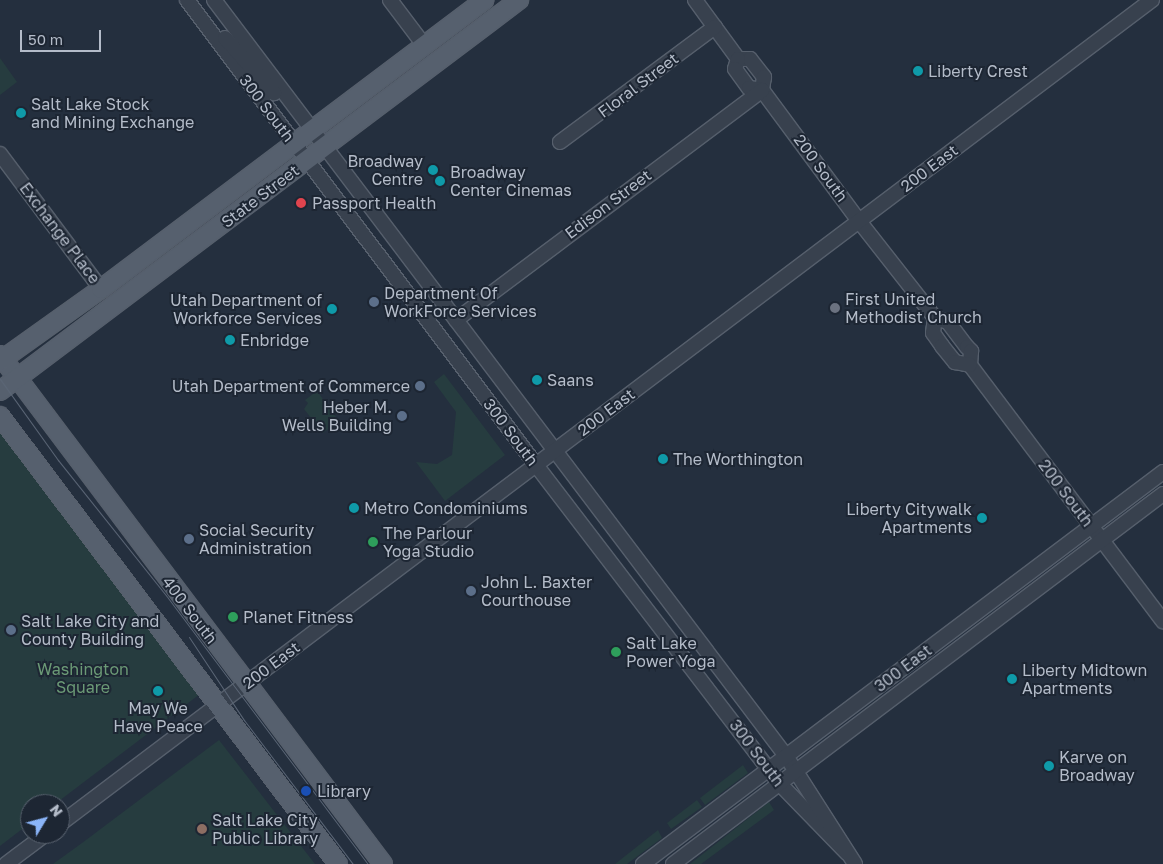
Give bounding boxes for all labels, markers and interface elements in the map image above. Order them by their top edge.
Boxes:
scale bar [22,20,104,52]
text: 50 m [28,30,63,48]
street label: Floral Street [594,49,682,121]
place label: Liberty Crest [928,61,1028,81]
marker: Liberty Crest [912,65,924,77]
street label: 300 South [236,71,298,145]
place label: Salt Lake Stock and Mining Exchange [31,94,194,132]
marker: Salt Lake Stock and Mining Exchange [15,107,27,119]
street label: 200 South [790,130,852,206]
street label: 200 East [897,140,961,196]
place label: Broadway Centre [347,151,423,189]
street label: State Street [217,161,303,231]
place label: Broadway Center Cinemas [450,162,572,200]
marker: Broadway Centre [427,164,439,176]
street label: Edison Street [561,165,655,243]
marker: Broadway Center Cinemas [434,175,446,187]
street label: Exchange Place [16,179,104,287]
place label: Passport Health [312,193,436,213]
marker: Passport Health [294,196,308,210]
place label: Department Of WorkForce Services [384,283,537,321]
place label: First United Methodist Church [845,289,982,327]
place label: Utah Department of Workforce Services [170,290,322,328]
marker: Department Of WorkForce Services [368,296,380,308]
marker: First United Methodist Church [829,302,841,314]
marker: Utah Department of Workforce Services [326,303,338,315]
place label: Enbridge [240,330,309,350]
marker: Enbridge [224,334,236,346]
place label: Saans [547,370,594,390]
marker: Saans [531,374,543,386]
place label: Utah Department of Commerce [172,376,410,396]
marker: Utah Department of Commerce [414,380,426,392]
street label: 200 East [574,384,638,440]
street label: 300 South [480,395,542,469]
place label: Heber M. Wells Building [282,397,392,435]
marker: Heber M. Wells Building [396,410,408,422]
place label: The Worthington [673,449,803,469]
marker: The Worthington [657,453,669,465]
street label: 200 South [1035,456,1097,530]
place label: Metro Condominiums [364,498,528,518]
place label: Liberty Citywalk Apartments [846,499,972,537]
marker: Metro Condominiums [348,502,360,514]
marker: Liberty Citywalk Apartments [976,512,988,524]
place label: Social Security Administration [199,520,314,558]
place label: The Parlour Yoga Studio [383,523,474,561]
marker: Social Security Administration [183,533,195,545]
marker: The Parlour Yoga Studio [367,536,379,548]
place label: John L. Baxter Courthouse [481,572,592,610]
street label: 400 South [158,573,222,647]
marker: John L. Baxter Courthouse [465,585,477,597]
place label: Planet Fitness [243,607,353,627]
place label: Salt Lake City and County Building [21,611,159,649]
marker: Planet Fitness [227,611,239,623]
marker: Salt Lake City and County Building [5,624,17,636]
place label: Salt Lake Power Yoga [626,633,716,671]
street label: 200 East [239,637,303,693]
street label: 300 East [871,640,935,696]
marker: Salt Lake Power Yoga [610,646,622,658]
park label: Washington Square [37,659,129,697]
place label: Liberty Midtown Apartments [1022,660,1147,698]
marker: Liberty Midtown Apartments [1006,673,1018,685]
marker: May We Have Peace [152,685,164,697]
place label: May We Have Peace [113,698,203,736]
street label: 300 South [726,716,788,790]
place label: Karve on Broadway [1059,747,1135,785]
marker: Karve on Broadway [1043,760,1055,772]
place label: Library [317,781,371,801]
marker: Library [299,784,313,798]
north arrow [20,794,70,844]
text: N [47,801,67,820]
place label: Salt Lake City Public Library [212,810,318,848]
marker: Salt Lake City Public Library [196,823,208,835]

